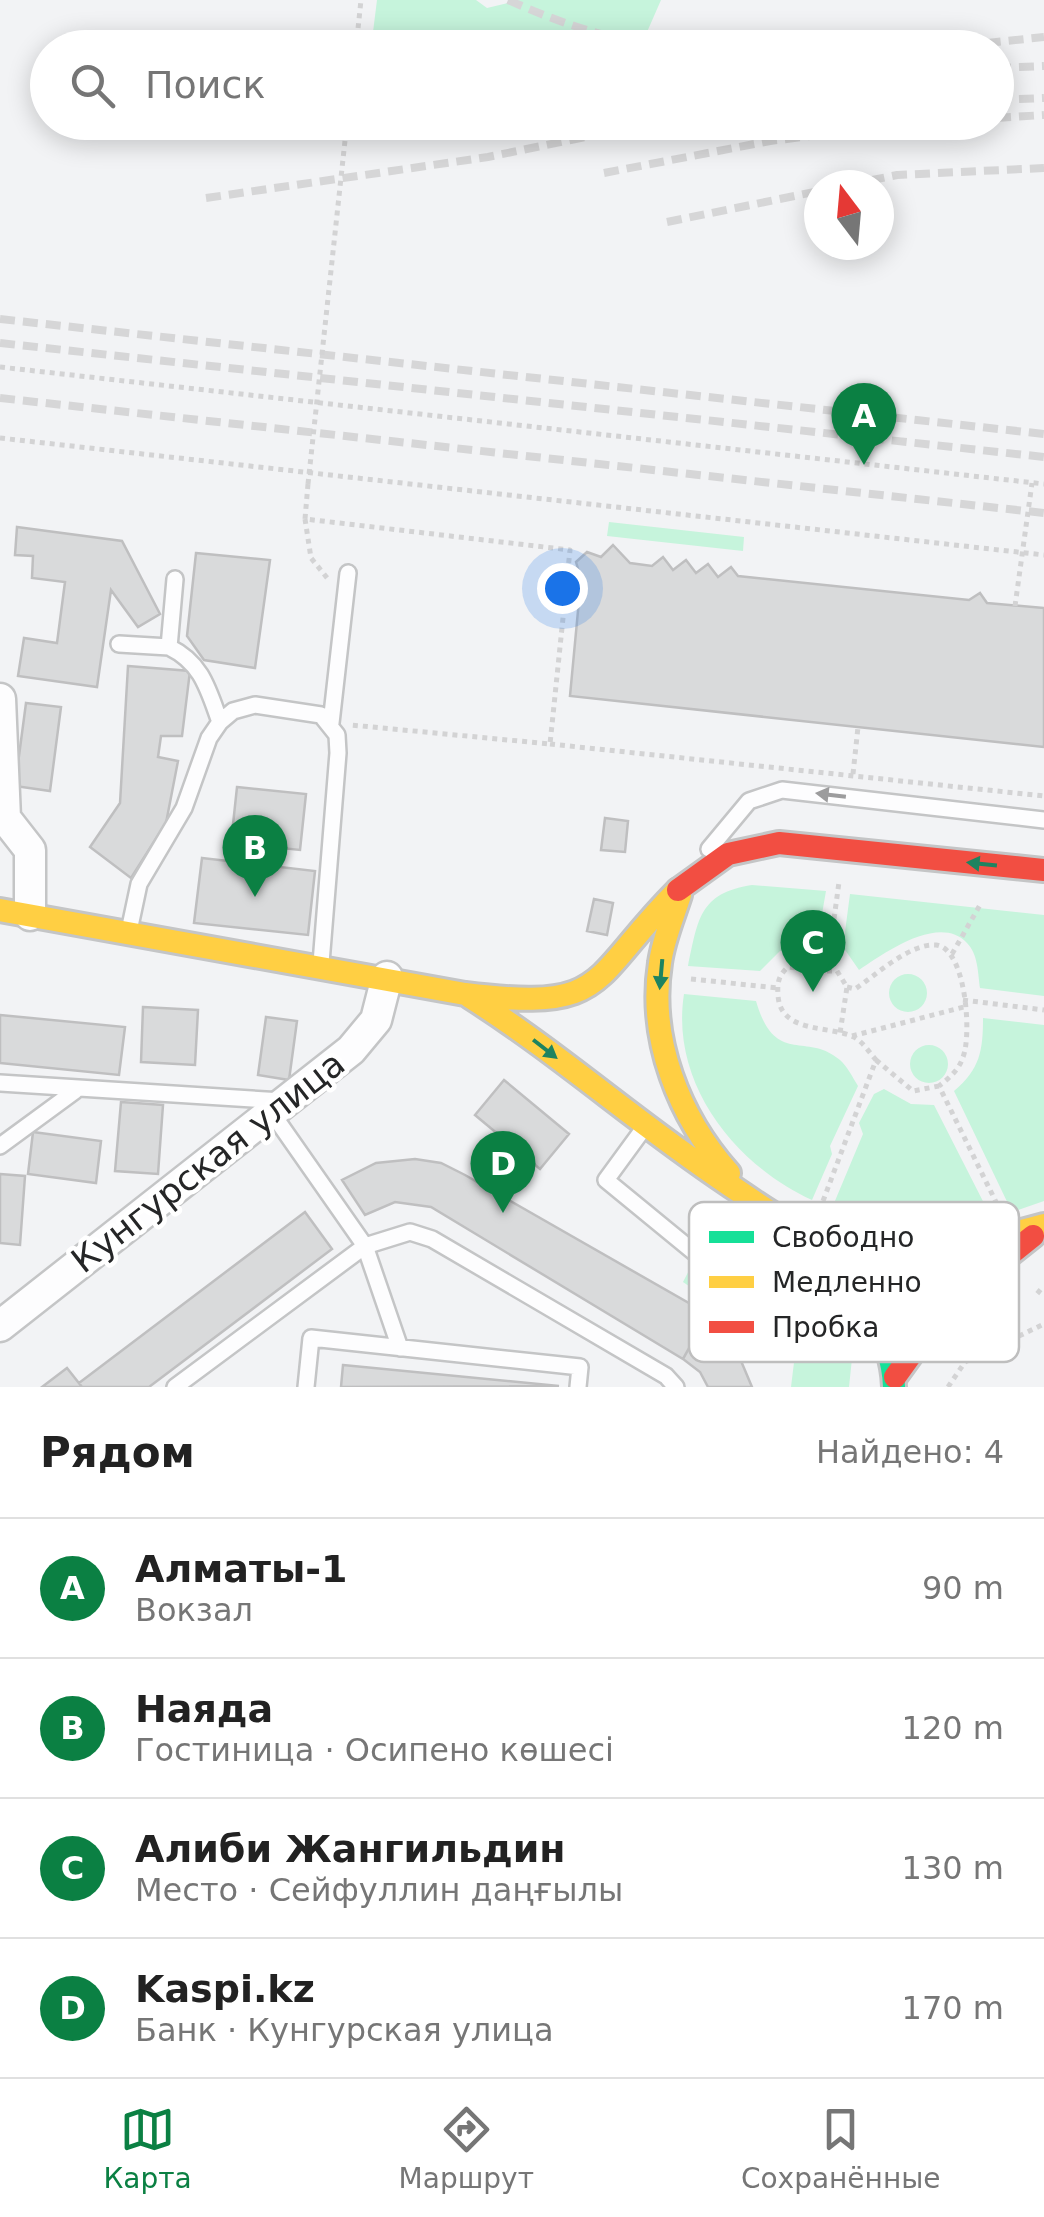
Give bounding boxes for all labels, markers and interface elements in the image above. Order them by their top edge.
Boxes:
search box [30,30,1014,140]
icon: search [65,58,120,113]
text: Поиск [145,63,265,107]
north arrow [804,170,894,260]
pin: A [832,382,896,465]
your location [537,563,588,614]
one-way arrow [814,787,846,803]
pin: B [222,814,288,897]
one-way arrow [965,855,997,871]
pin: C [780,910,846,992]
one-way arrow [652,958,668,990]
one-way arrow [533,1038,558,1059]
street label: Кунгурская улица [64,1043,352,1281]
pin: D [470,1130,536,1213]
legend [689,1202,1019,1362]
text: Свободно [772,1221,914,1254]
text: Медленно [772,1266,922,1299]
text: Пробка [772,1311,879,1344]
text: Рядом [40,1428,195,1477]
text: Найдено: 4 [816,1433,1004,1471]
text: Алматы-1 [135,1547,348,1591]
text: A [60,1569,85,1607]
text: 90 m [922,1569,1004,1607]
text: Вокзал [135,1591,253,1629]
text: Наяда [135,1687,273,1731]
text: B [60,1709,85,1747]
text: 120 m [902,1709,1004,1747]
text: Гостиница · Осипено көшесі [135,1731,614,1769]
text: Алиби Жангильдин [135,1827,566,1871]
text: C [61,1849,84,1887]
text: 130 m [902,1849,1004,1887]
text: Место · Сейфуллин даңғылы [135,1871,623,1909]
text: Kaspi.kz [135,1967,315,2011]
text: D [59,1989,86,2027]
text: 170 m [902,1989,1004,2027]
text: Банк · Кунгурская улица [135,2011,554,2049]
tab: Карта [103,2102,192,2195]
tab: Маршрут [399,2102,534,2195]
tab: Сохранённые [741,2102,941,2195]

